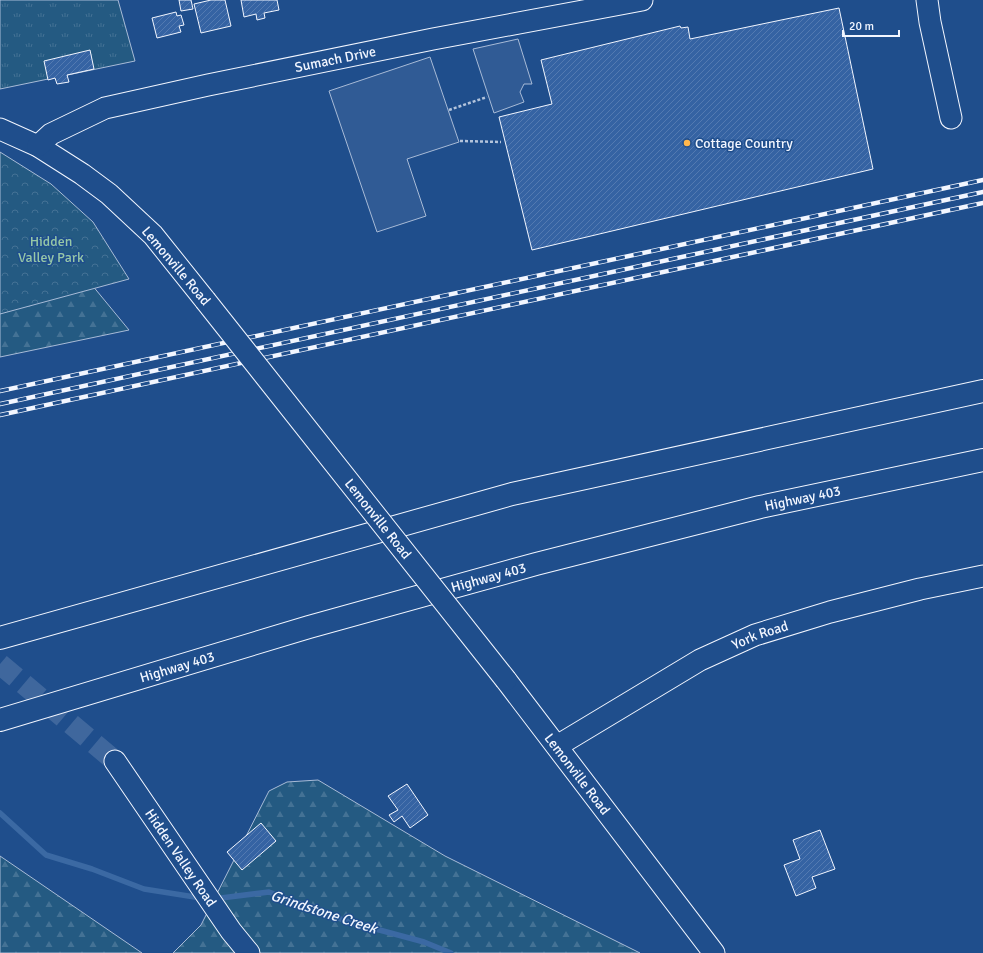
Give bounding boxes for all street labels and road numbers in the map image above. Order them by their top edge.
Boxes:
street label: Sumach Drive [293,42,377,76]
street label: Lemonville Road [138,223,214,309]
street label: Lemonville Road [341,475,415,562]
street label: Highway 403 [763,482,842,514]
street label: Highway 403 [449,559,528,596]
street label: York Road [729,617,790,653]
street label: Highway 403 [138,647,217,686]
street label: Lemonville Road [541,730,614,818]
street label: Hidden Valley Road [142,805,220,910]

